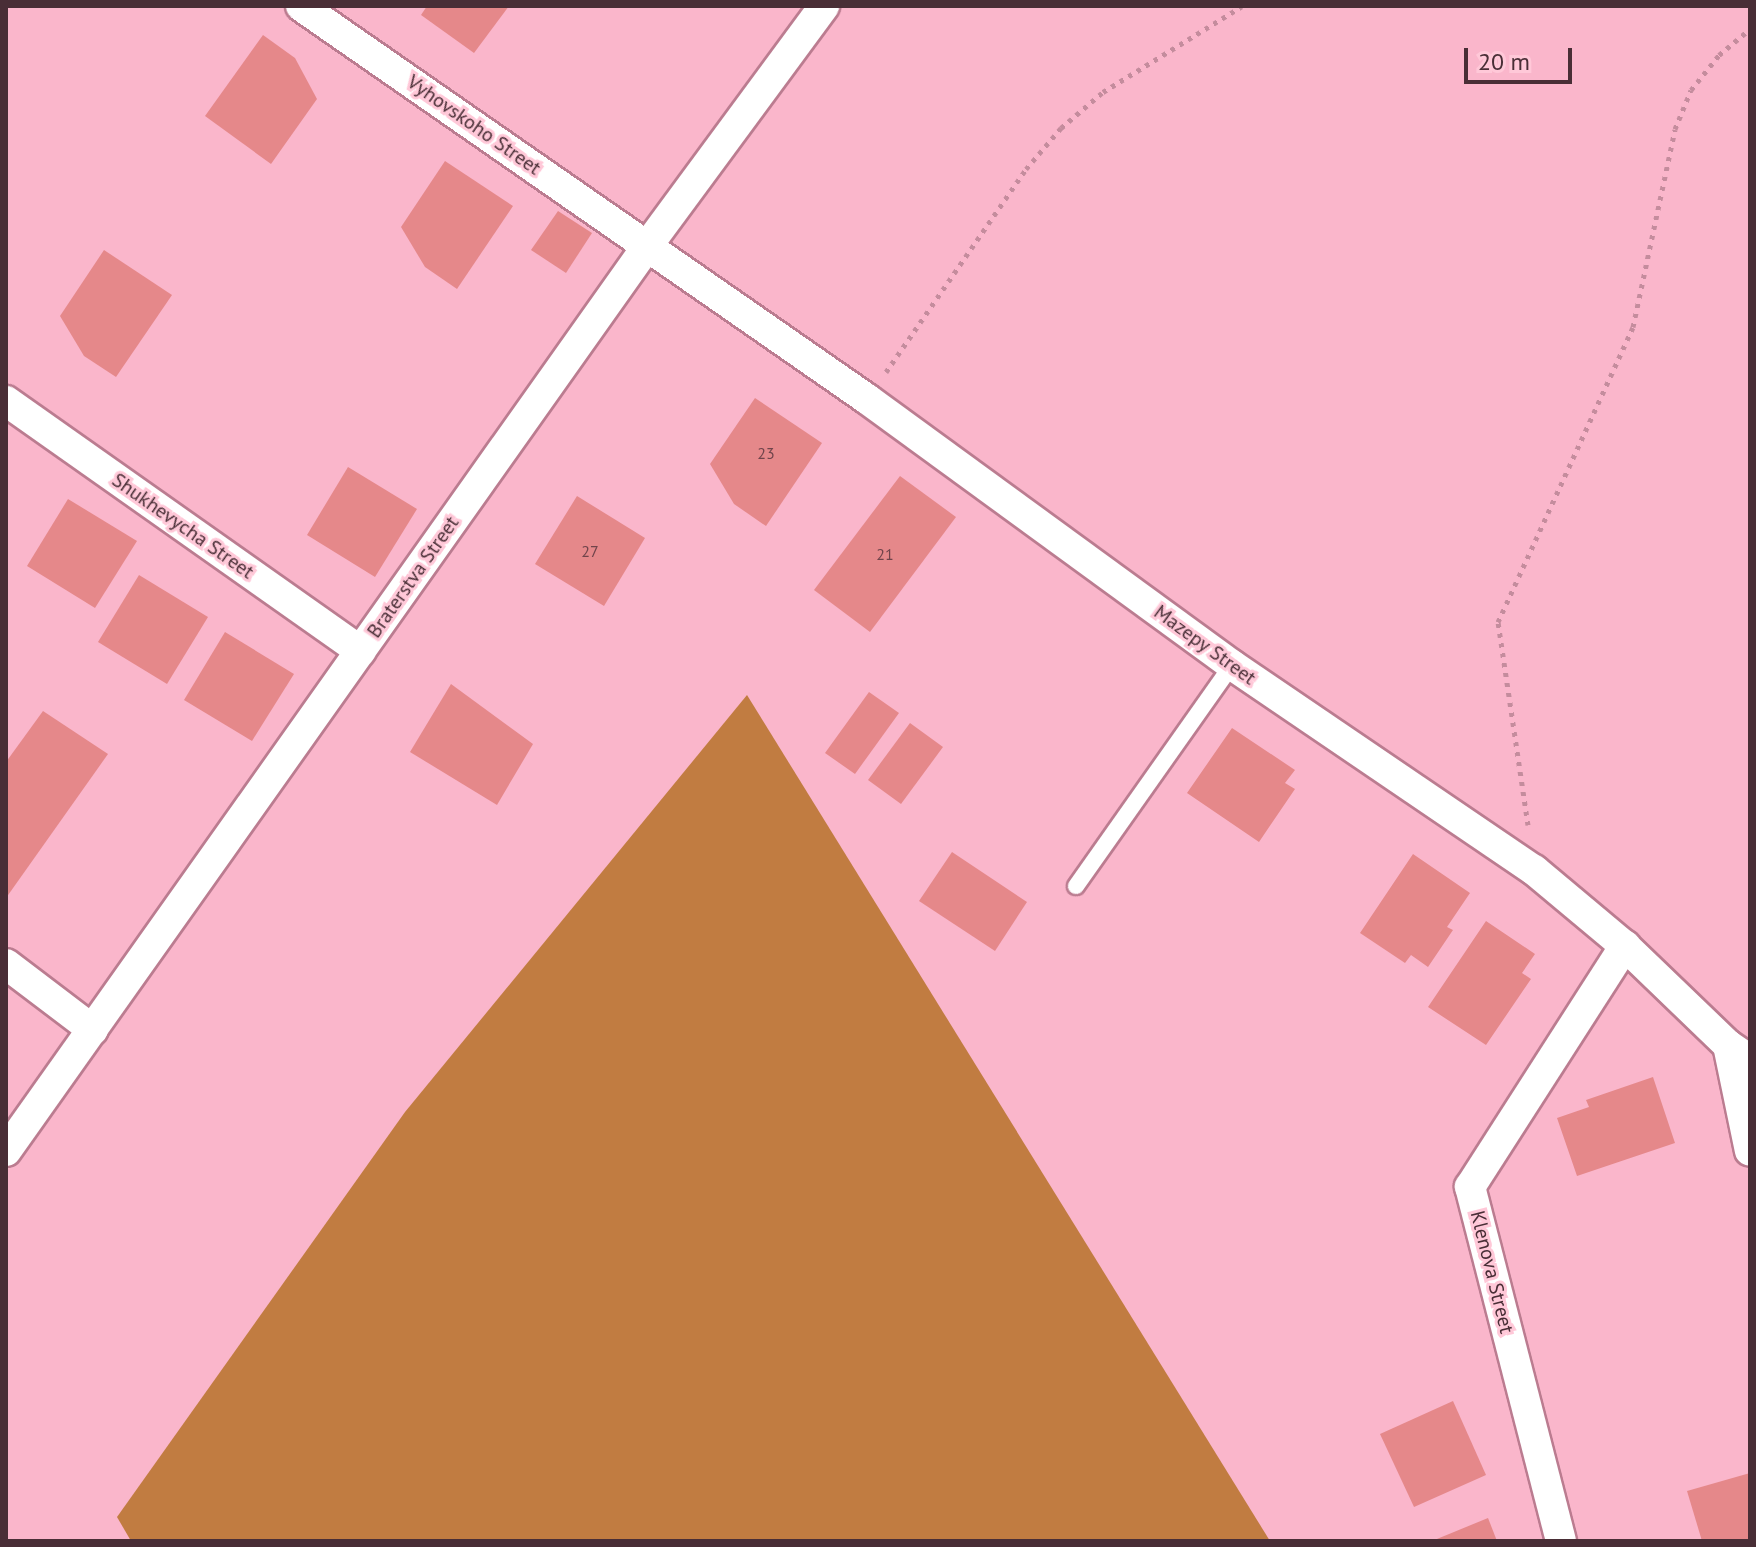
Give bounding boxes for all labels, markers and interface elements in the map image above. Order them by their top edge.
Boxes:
scale bar [1468,32,1576,82]
text: 20 m [1478,46,1530,77]
street label: Vyhovskoho Street [402,70,546,180]
house number: 23 [757,443,775,463]
street label: Shukhevycha Street [107,468,259,584]
street label: Braterstva Street [362,512,464,642]
house number: 27 [581,541,599,561]
house number: 21 [876,544,894,564]
street label: Mazepy Street [1149,600,1261,690]
street label: Klenova Street [1465,1208,1519,1336]

